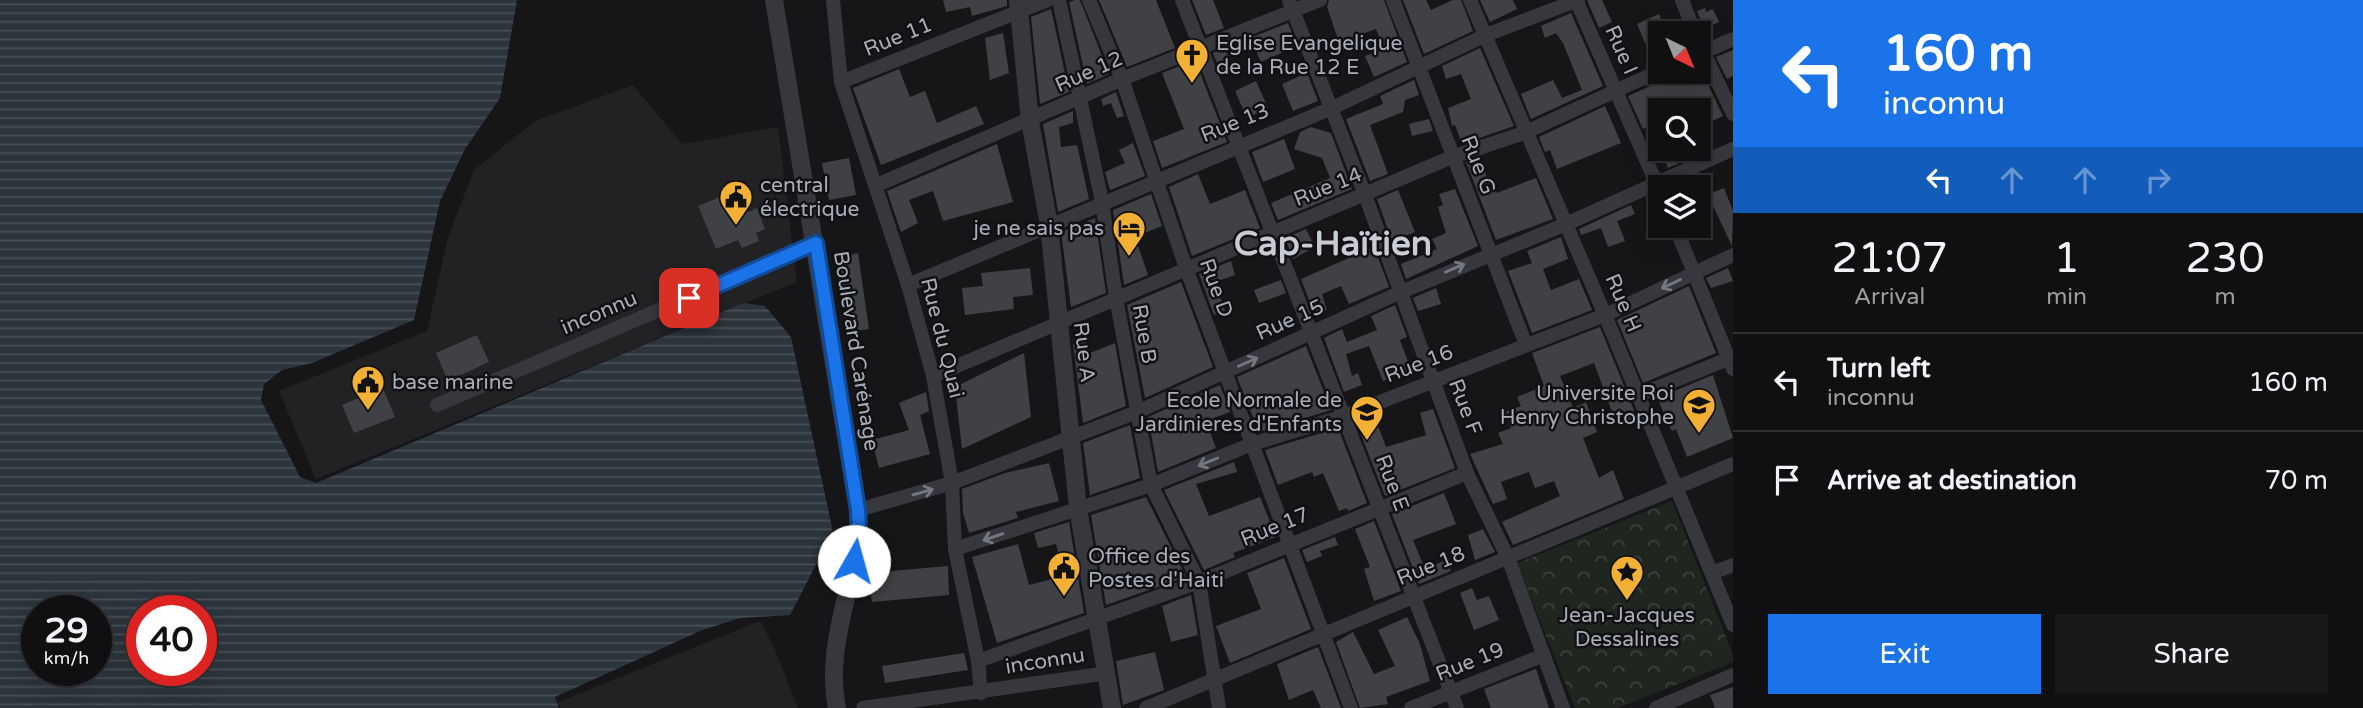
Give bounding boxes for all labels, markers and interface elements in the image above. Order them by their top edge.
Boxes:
street label: Rue 11 [860,12,936,62]
north arrow [1648,21,1712,84]
map controls [1648,21,1711,238]
street label: Rue I [1599,22,1643,78]
text: 160 m [1883,25,2033,84]
icon: left [1768,28,1859,119]
place label: Eglise Evangelique de la Rue 12 E [1216,31,1403,80]
church icon: Eglise Evangelique de la Rue 12 E [1173,36,1211,85]
street label: Rue 12 [1051,46,1127,98]
text: inconnu [1883,85,2005,123]
street label: Rue 13 [1197,98,1273,148]
button: search [1648,98,1711,161]
street label: Rue G [1455,132,1501,198]
icon: left [1920,161,1958,199]
icon: ahead [1993,161,2031,199]
icon: ahead [2066,161,2104,199]
icon: right [2139,161,2177,199]
street label: Rue 14 [1290,162,1366,212]
place label: central électrique [760,173,860,222]
button: layers [1648,175,1711,238]
public building icon: central électrique [717,178,755,227]
hotel icon: je ne sais pas [1110,209,1148,258]
place label: je ne sais pas [972,216,1104,241]
district label: Cap-Haïtien [1234,223,1432,265]
text: 21:07 [1831,233,1948,284]
text: 1 [2053,233,2080,284]
text: 230 [2185,233,2265,284]
street label: Boulevard Carénage [828,249,884,453]
street label: Rue D [1194,255,1238,321]
one-way arrow [1444,261,1466,274]
pin [659,268,719,328]
street label: Rue H [1600,270,1646,336]
street label: Rue du Quai [915,275,969,401]
one-way arrow [1661,277,1682,291]
icon: arrive [670,279,708,317]
text: Arrival [1854,283,1925,311]
text: min [2046,283,2087,311]
text: m [2214,283,2236,311]
street label: inconnu [557,286,641,340]
street label: Rue 15 [1252,294,1328,346]
street label: Rue B [1127,302,1161,366]
street label: Rue A [1068,320,1100,384]
street label: Rue 16 [1381,340,1457,388]
text: Turn left [1827,353,1930,384]
one-way arrow [1237,355,1258,368]
public building icon: base marine [349,363,387,412]
icon: left [1768,363,1806,401]
text: 160 m [2248,367,2328,398]
place label: base marine [392,370,514,395]
street label: Rue F [1443,376,1487,439]
place label: Universite Roi Henry Christophe [1500,381,1674,430]
text: inconnu [1827,384,1915,412]
school or university icon: Universite Roi Henry Christophe [1680,386,1718,435]
place label: Ecole Normale de Jardinieres d'Enfants [1135,388,1342,437]
school or university icon: Ecole Normale de Jardinieres d'Enfants [1348,393,1386,442]
street label: Rue E [1370,451,1414,515]
one-way arrow [1197,456,1219,469]
icon: arrive [1768,461,1806,499]
text: Arrive at destination [1827,465,2077,496]
text: 70 m [2265,465,2328,496]
one-way arrow [912,484,934,497]
street label: Rue 17 [1237,502,1313,552]
position arrow [817,524,891,598]
one-way arrow [982,531,1004,544]
street label: Rue 18 [1393,541,1469,591]
place label: Office des Postes d'Haiti [1088,544,1224,593]
public building icon: Office des Postes d'Haiti [1045,549,1083,598]
place icon: Jean-Jacques Dessalines [1608,553,1646,602]
speed limit sign: 40 [126,595,217,686]
place label: Jean-Jacques Dessalines [1559,603,1695,652]
text: 29 [45,610,88,652]
button: Exit [1768,614,2041,694]
button: Share [2055,614,2328,694]
street label: Rue 19 [1432,637,1508,687]
street label: inconnu [1003,642,1087,680]
text: km/h [44,647,89,669]

